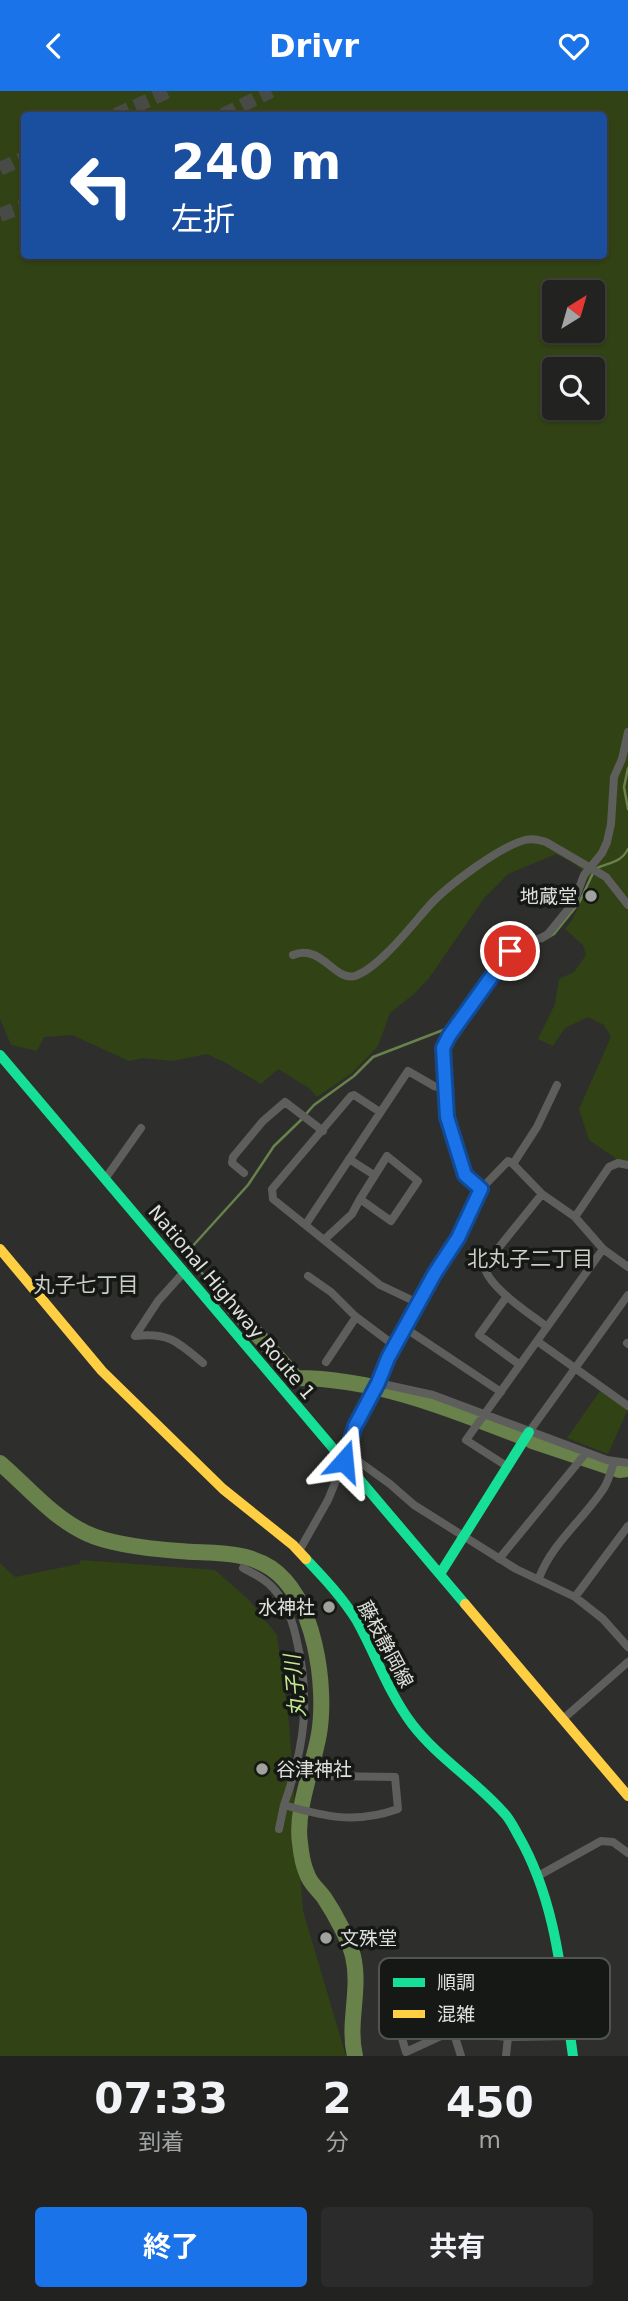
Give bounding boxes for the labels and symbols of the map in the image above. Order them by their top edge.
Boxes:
north arrow [542,280,606,343]
place label: 地蔵堂 [520,885,577,907]
marker: 地蔵堂 [583,888,599,904]
pin [480,921,540,981]
street label: National Highway Route 1 [144,1200,320,1404]
district label: 北丸子二丁目 [467,1247,593,1271]
district label: 丸子七丁目 [34,1273,139,1297]
position arrow [307,1424,381,1498]
place label: 水神社 [258,1596,315,1618]
street label: 藤枝静岡線 [354,1597,418,1691]
marker: 水神社 [321,1599,337,1615]
water label: 丸子川 [280,1652,310,1718]
place label: 谷津神社 [276,1758,352,1780]
marker: 谷津神社 [254,1761,270,1777]
place label: 文殊堂 [340,1927,397,1949]
marker: 文殊堂 [318,1930,334,1946]
legend [379,1958,610,2039]
text: 順調 [437,1971,475,1993]
text: 混雑 [437,2003,475,2025]

